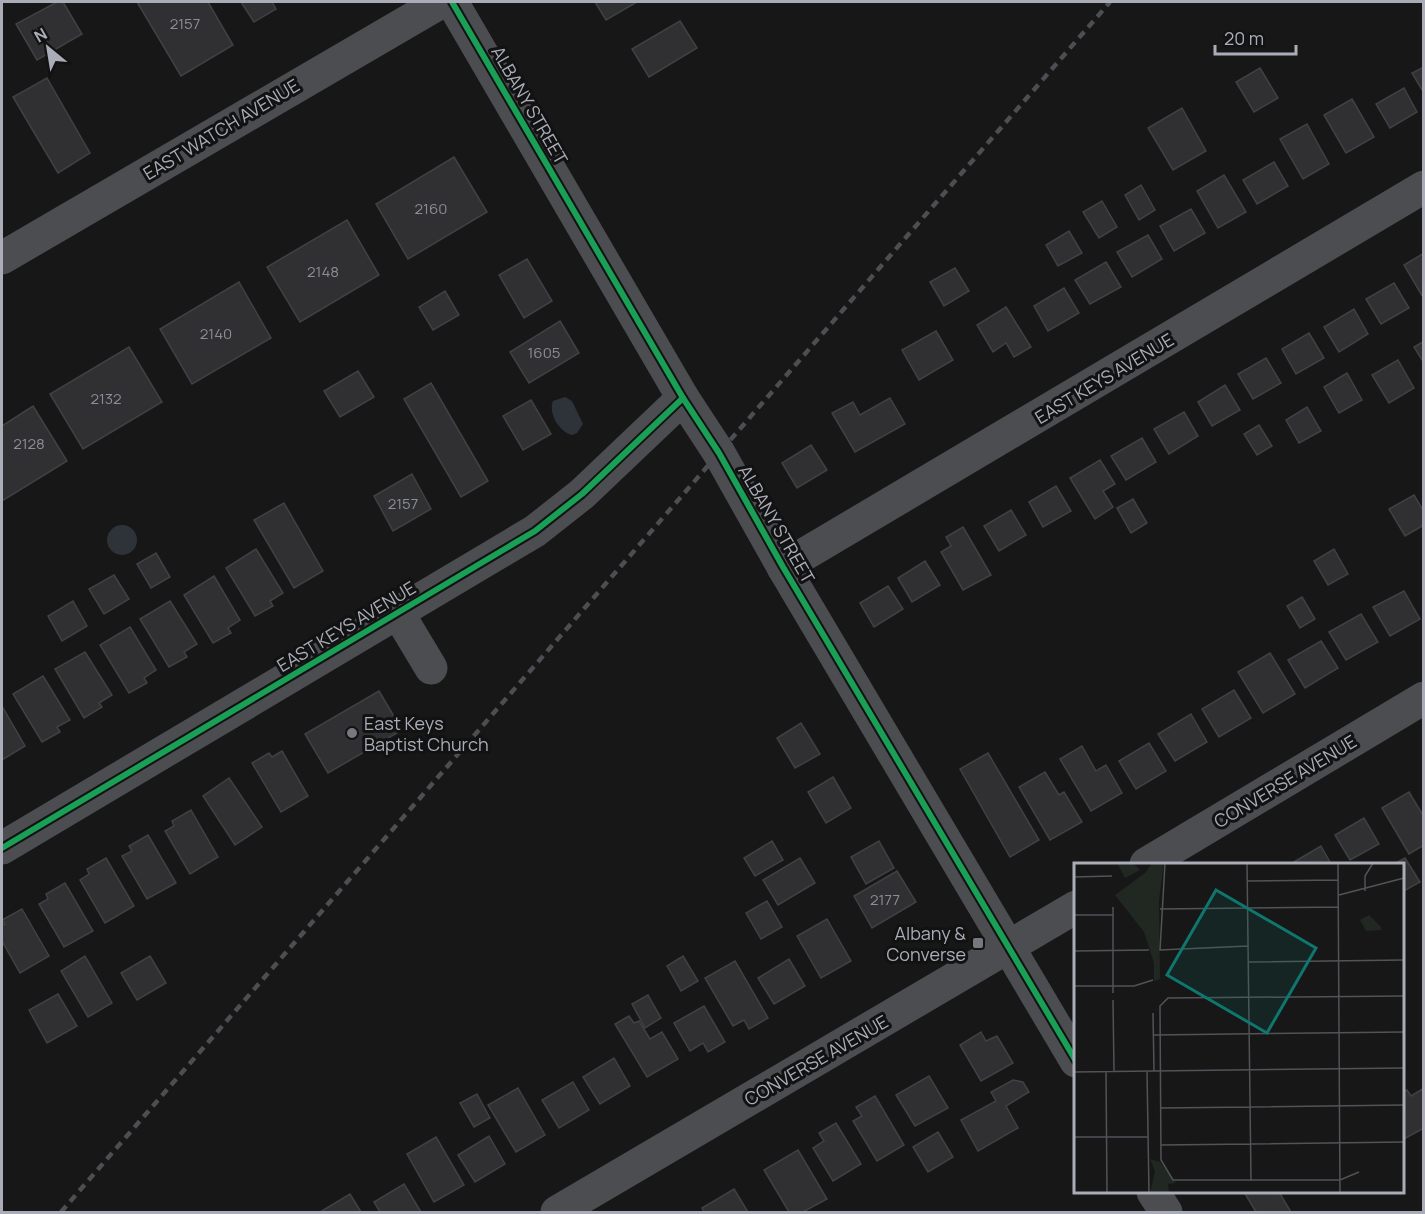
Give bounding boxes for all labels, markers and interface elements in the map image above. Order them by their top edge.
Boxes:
house number: 2157 [170,13,200,34]
north arrow [18,18,78,78]
scale bar [1215,18,1296,56]
text: N [30,23,51,47]
text: 20 m [1224,26,1264,50]
street label: ALBANY STREET [486,42,574,169]
street label: EAST WATCH AVENUE [138,73,304,185]
house number: 2160 [415,198,447,219]
house number: 2148 [307,261,339,282]
house number: 2140 [200,323,232,344]
street label: EAST KEYS AVENUE [1030,327,1178,429]
house number: 1605 [528,342,560,363]
house number: 2132 [90,388,122,409]
house number: 2128 [13,433,45,454]
street label: ALBANY STREET [733,461,821,588]
house number: 2157 [388,493,418,514]
street label: EAST KEYS AVENUE [272,575,420,677]
place label: East Keys Baptist Church [364,711,489,756]
marker: East Keys Baptist Church [345,726,359,740]
street label: CONVERSE AVENUE [1209,729,1361,833]
inset map [1074,863,1404,1193]
house number: 2177 [870,889,900,910]
place label: Albany & Converse [886,921,966,966]
marker: Albany & Converse [971,936,985,950]
street label: CONVERSE AVENUE [740,1009,892,1111]

